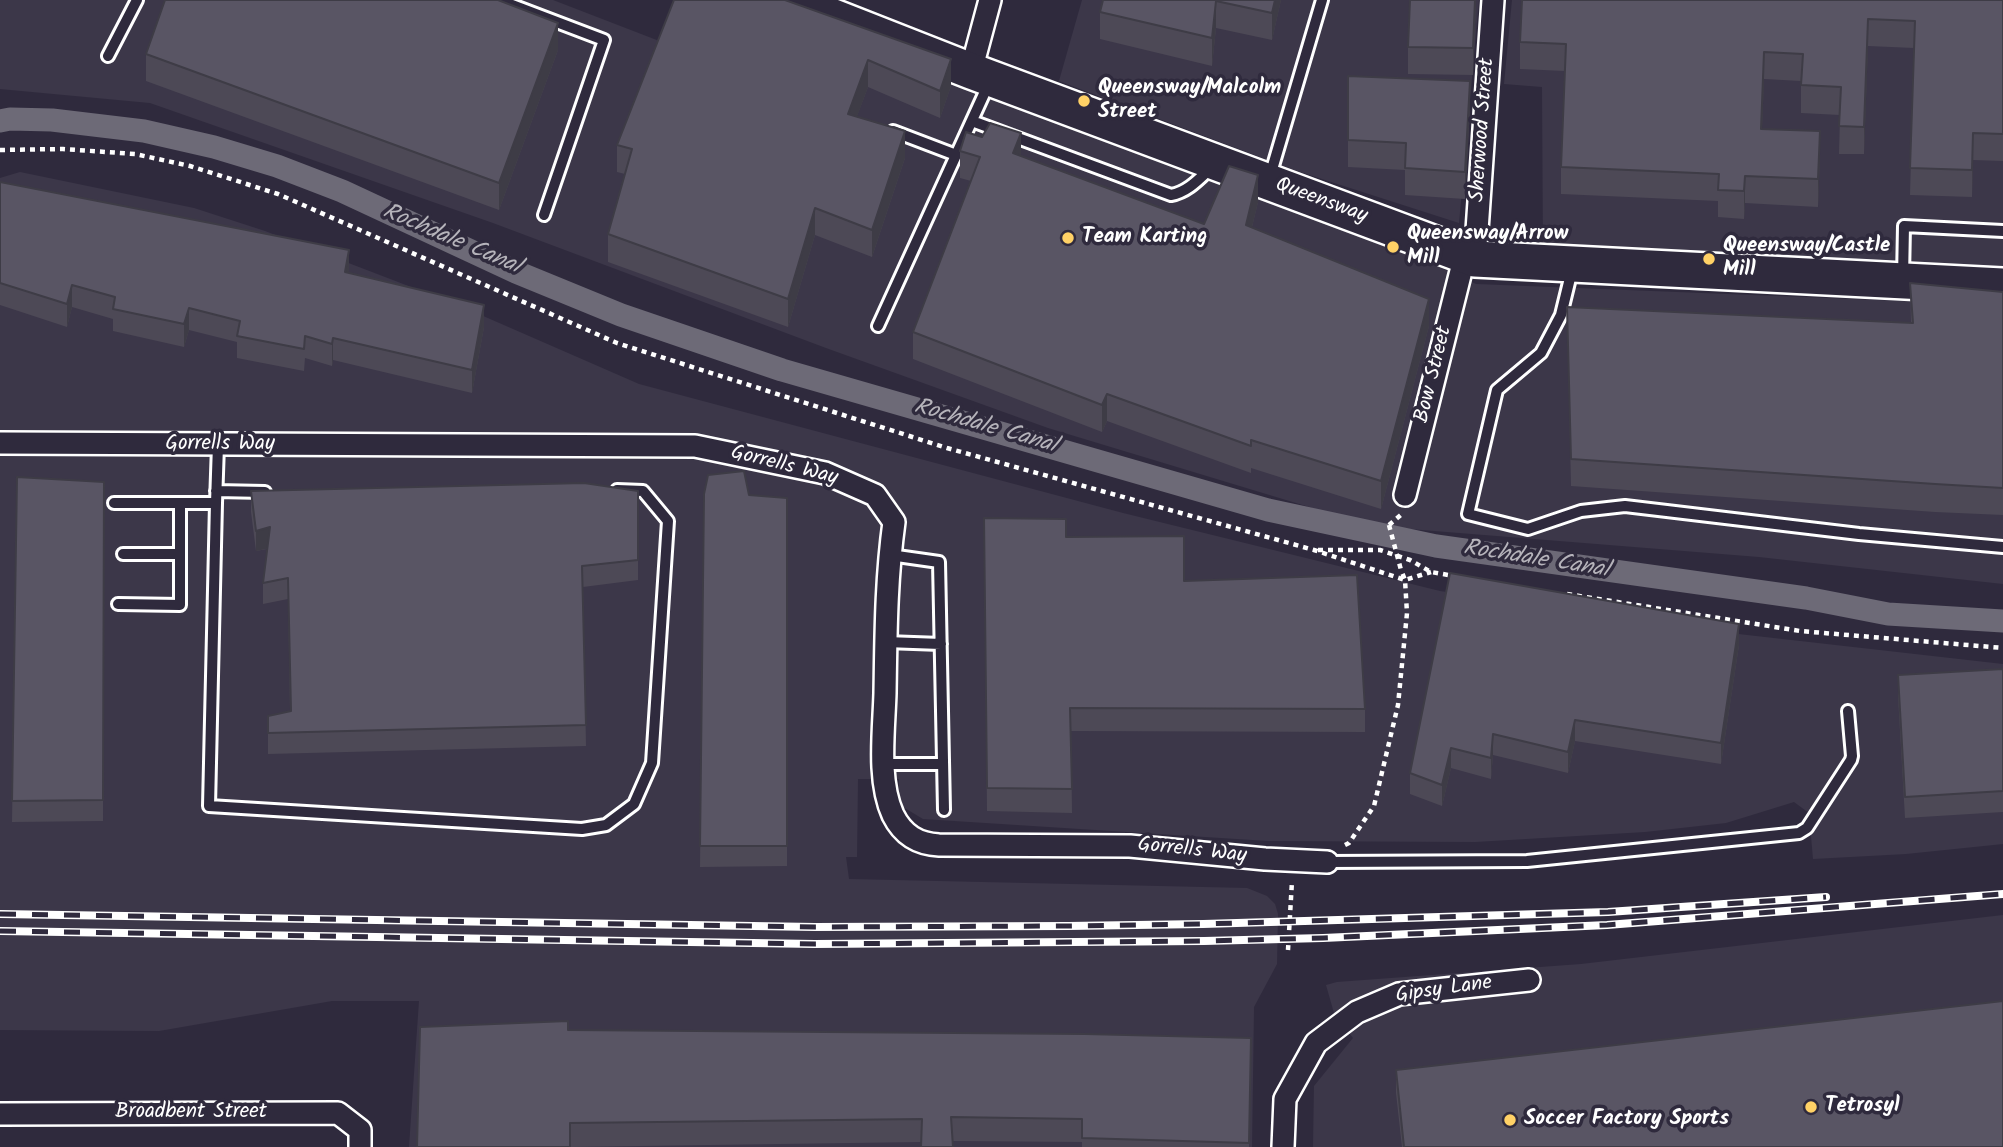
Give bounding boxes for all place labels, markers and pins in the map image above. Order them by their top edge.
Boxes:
place label: Queensway/Malcolm Street [1098,76,1281,126]
marker: Queensway/Malcolm Street [1076,93,1092,109]
place label: Queensway/Arrow Mill [1407,222,1568,272]
place label: Team Karting [1082,225,1207,251]
marker: Team Karting [1060,230,1076,246]
place label: Queensway/Castle Mill [1723,234,1890,284]
marker: Queensway/Arrow Mill [1385,239,1401,255]
marker: Queensway/Castle Mill [1701,251,1717,267]
place label: Tetrosyl [1825,1094,1900,1120]
marker: Tetrosyl [1803,1099,1819,1115]
place label: Soccer Factory Sports [1524,1107,1729,1133]
marker: Soccer Factory Sports [1502,1112,1518,1128]

